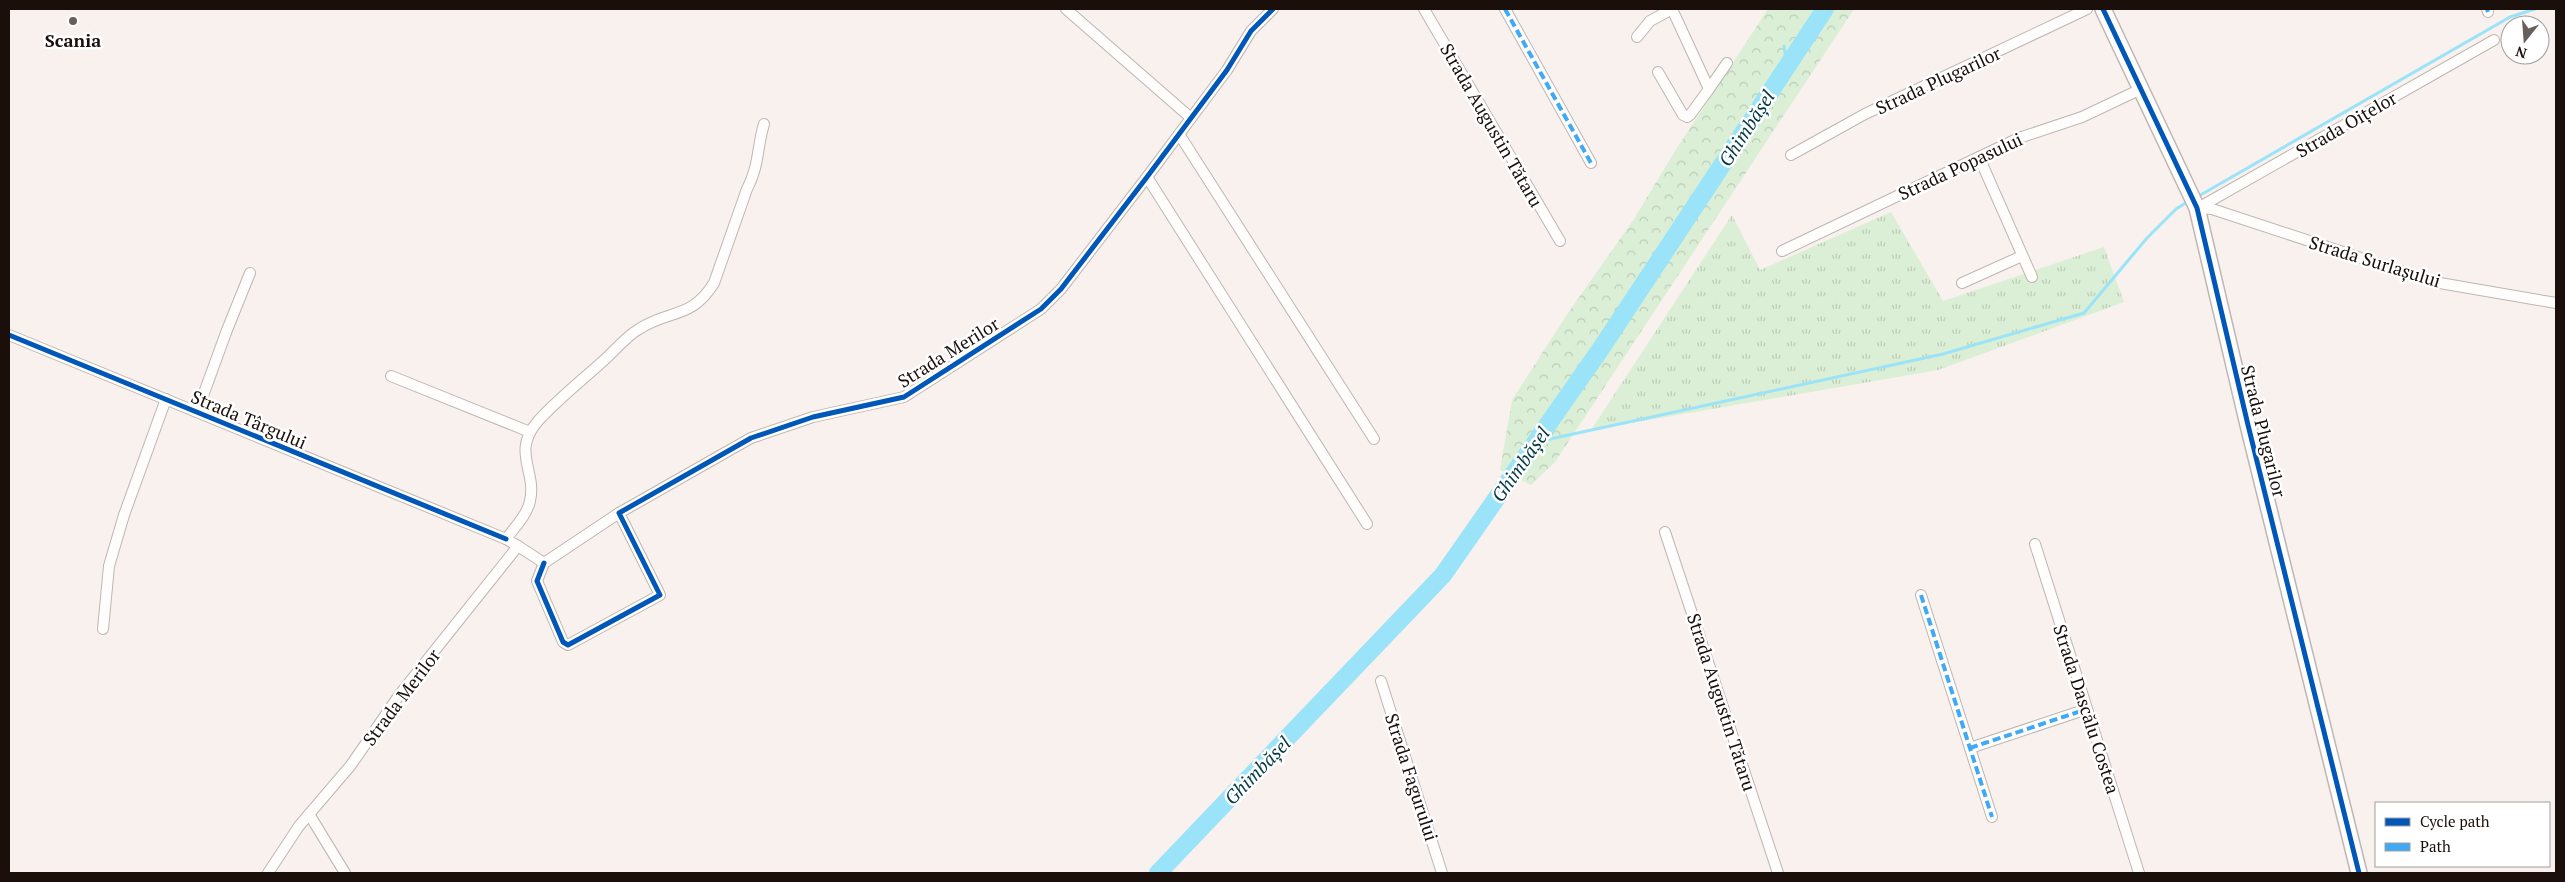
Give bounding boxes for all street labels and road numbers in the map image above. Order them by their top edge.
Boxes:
street label: Strada Augustin Tătaru [1435,39,1549,211]
street label: Strada Plugarilor [1872,40,2005,119]
street label: Strada Oițelor [2291,85,2401,163]
street label: Strada Popasului [1894,127,2026,205]
street label: Strada Surlașului [2306,230,2444,292]
street label: Strada Merilor [893,311,1003,393]
street label: Strada Plugarilor [2236,362,2292,500]
street label: Strada Târgului [188,384,310,454]
street label: Strada Augustin Tătaru [1682,610,1762,794]
street label: Strada Dascălu Costea [2048,621,2126,797]
street label: Strada Merilor [357,644,445,750]
street label: Strada Fagurului [1380,710,1444,844]

